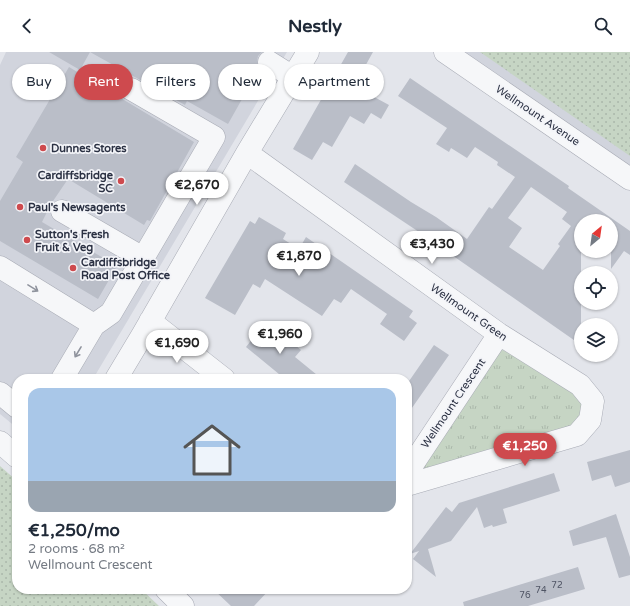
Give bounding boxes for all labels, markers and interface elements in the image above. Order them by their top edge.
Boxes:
icon: back [16,15,38,37]
text: Nestly [288,15,342,37]
icon: search [592,15,614,37]
chip: Buy [12,64,66,100]
chip: Rent [74,64,133,100]
chip: Filters [141,64,210,100]
chip: New [218,64,276,100]
chip: Apartment [284,64,384,100]
street label: Wellmount Avenue [493,82,582,148]
place label: Dunnes Stores [51,142,127,155]
marker: Dunnes Stores [38,143,48,153]
place label: Cardiffsbridge SC [38,169,114,195]
pin: €2,670 [164,172,230,206]
marker: Cardiffsbridge SC [116,176,126,186]
text: €2,670 [175,177,219,193]
place label: Paul's Newsagents [28,201,126,215]
marker: Paul's Newsagents [15,202,25,212]
north arrow [574,214,618,258]
map controls [574,214,618,362]
place label: Sutton's Fresh Fruit & Veg [35,228,110,255]
pin: €3,430 [399,231,465,265]
marker: Sutton's Fresh Fruit & Veg [22,235,32,245]
text: €3,430 [410,236,454,252]
pin: €1,870 [266,243,332,277]
text: €1,870 [277,248,321,264]
place label: Cardiffsbridge Road Post Office [81,256,171,282]
marker: Cardiffsbridge Road Post Office [68,263,78,273]
button: locate [574,266,618,310]
street label: Wellmount Green [428,281,510,344]
one-way arrow [27,284,39,292]
button: layers [574,318,618,362]
pin: €1,960 [247,321,313,355]
text: €1,960 [258,326,302,342]
pin: €1,690 [144,330,210,364]
text: €1,690 [155,335,199,351]
one-way arrow [74,346,82,358]
street label: Wellmount Crescent [419,356,488,451]
icon: home [176,414,248,486]
pin: €1,250 [492,433,558,467]
text: €1,250 [503,438,547,454]
text: €1,250/mo [28,520,120,541]
text: 2 rooms · 68 m² [28,541,125,557]
text: Wellmount Crescent [28,557,153,573]
house number: 72 [551,580,563,591]
house number: 74 [535,585,547,596]
house number: 76 [519,590,531,601]

